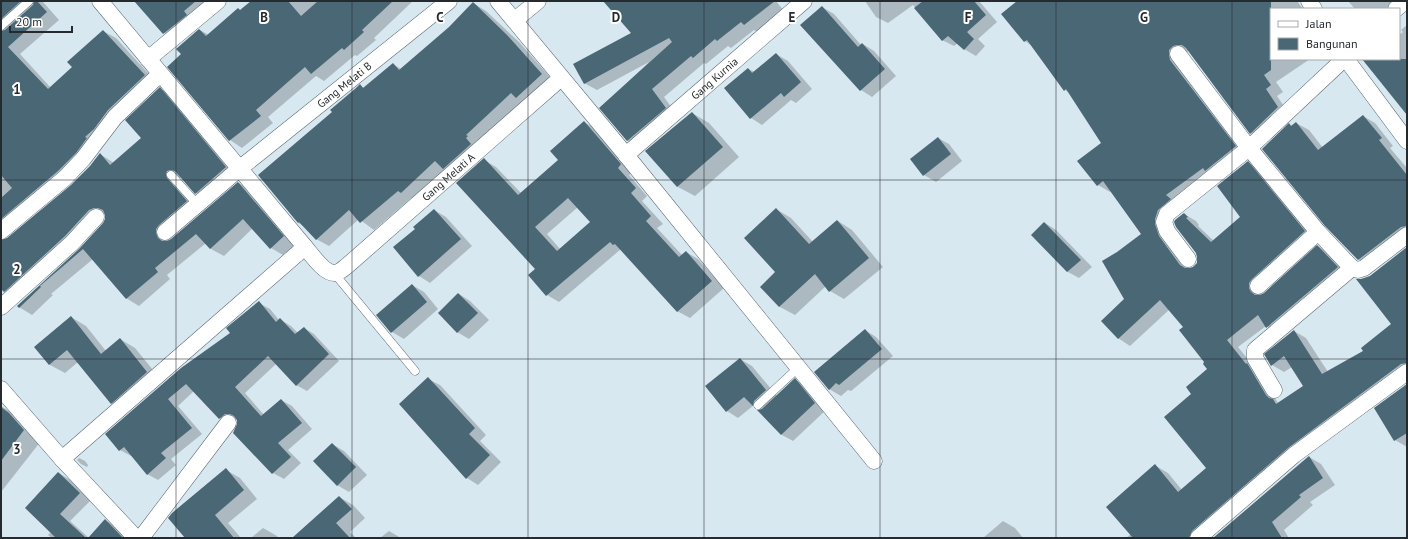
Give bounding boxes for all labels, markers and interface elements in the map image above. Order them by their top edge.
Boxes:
scale bar [10,8,72,34]
legend [1270,8,1400,60]
text: B [260,9,268,26]
text: C [436,9,444,26]
text: D [612,9,620,26]
text: E [789,9,796,26]
text: F [965,9,972,26]
text: G [1140,9,1148,26]
text: 20 m [16,14,42,29]
text: Jalan [1305,16,1331,31]
text: Bangunan [1306,36,1358,51]
street label: Gang Kurnia [688,54,741,103]
street label: Gang Melati B [314,59,374,111]
text: 1 [13,81,21,98]
street label: Gang Melati A [419,150,478,204]
text: 2 [13,261,21,278]
text: 3 [13,441,21,458]

